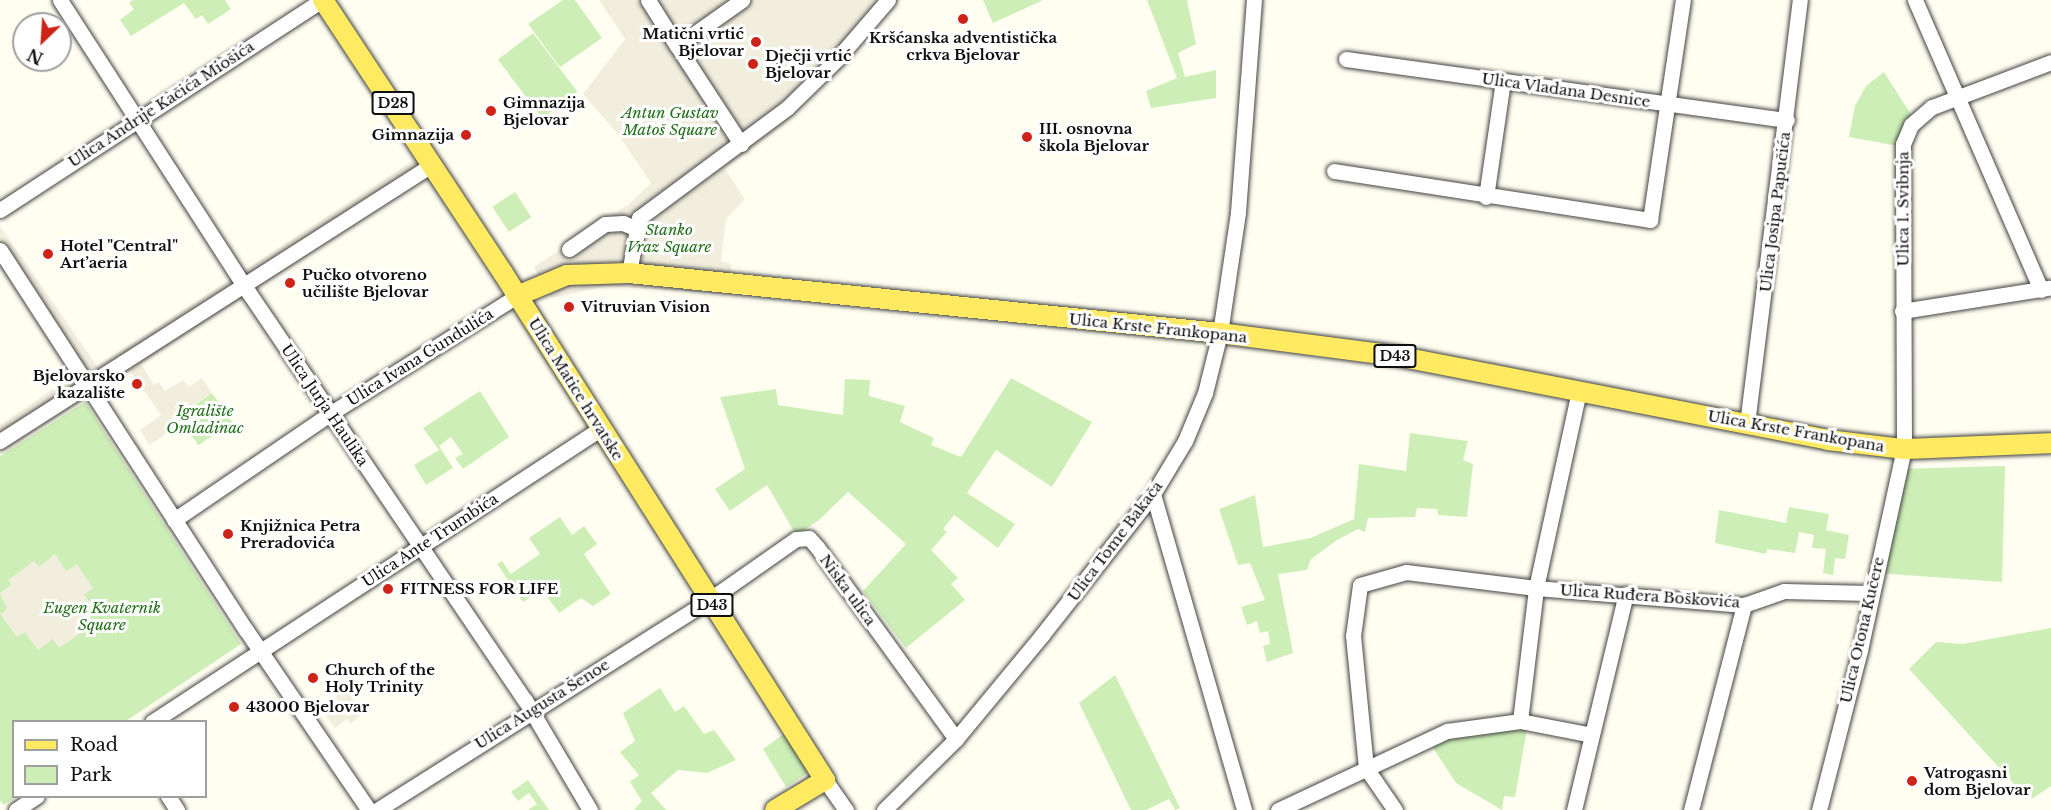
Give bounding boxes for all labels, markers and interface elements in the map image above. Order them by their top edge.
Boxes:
north arrow [12,12,72,72]
marker: Kršćanska adventistička crkva Bjelovar [956,12,970,26]
place label: Matični vrtić Bjelovar [642,24,744,59]
place label: Kršćanska adventistička crkva Bjelovar [869,28,1057,63]
marker: Matični vrtić Bjelovar [749,35,763,49]
street label: Ulica Andrije Kačića Miošića [64,37,258,171]
text: N [24,44,46,69]
place label: Dječji vrtić Bjelovar [765,46,852,81]
marker: Dječji vrtić Bjelovar [746,57,760,71]
street label: Ulica Vladana Desnice [1480,69,1652,111]
road number: D28 [370,92,416,114]
place label: Gimnazija Bjelovar [503,93,585,128]
park label: Antun Gustav Matoš Square [621,103,719,138]
marker: Gimnazija Bjelovar [484,104,498,118]
place label: III. osnovna škola Bjelovar [1039,119,1149,154]
place label: Gimnazija [372,126,454,144]
marker: Gimnazija [459,128,473,142]
marker: III. osnovna škola Bjelovar [1020,130,1034,144]
street label: Ulica Josipa Papučića [1756,131,1794,293]
street label: Ulica 1. Svibnja [1894,151,1912,267]
park label: Stanko Vraz Square [627,220,711,255]
place label: Hotel "Central" Art’aeria [60,236,178,271]
marker: Hotel "Central" Art’aeria [41,247,55,261]
place label: Pučko otvoreno učilište Bjelovar [302,265,428,300]
marker: Pučko otvoreno učilište Bjelovar [283,276,297,290]
place label: Vitruvian Vision [581,298,711,316]
marker: Vitruvian Vision [562,300,576,314]
street label: Ulica Ivana Gundulića [343,304,497,410]
street label: Ulica Krste Frankopana [1068,310,1248,346]
street label: Ulica Matice hrvatske [525,314,627,464]
street label: Ulica Jurja Haulika [277,341,373,469]
road number: D43 [1372,345,1418,367]
place label: Bjelovarsko kazalište [33,366,125,401]
marker: Bjelovarsko kazalište [130,377,144,391]
park label: Igralište Omladinac [166,401,244,436]
street label: Ulica Krste Frankopana [1706,407,1886,455]
street label: Ulica Tome Bakača [1064,477,1166,605]
street label: Ulica Ante Trumbića [358,489,502,591]
place label: Knjižnica Petra Preradovića [240,516,360,551]
marker: Knjižnica Petra Preradovića [221,527,235,541]
street label: Niska ulica [816,551,880,629]
street label: Ulica Otona Kučere [1836,555,1888,705]
place label: FITNESS FOR LIFE [400,580,559,598]
street label: Ulica Ruđera Boškovića [1559,581,1741,611]
marker: FITNESS FOR LIFE [381,582,395,596]
road number: D43 [690,594,734,616]
park label: Eugen Kvaternik Square [43,598,161,633]
street label: Ulica Augusta Šenoe [471,655,613,753]
place label: Church of the Holy Trinity [325,660,435,695]
marker: Church of the Holy Trinity [306,671,320,685]
place label: 43000 Bjelovar [246,698,369,716]
marker: 43000 Bjelovar [227,700,241,714]
legend [12,720,207,798]
text: Road [70,734,118,756]
place label: Vatrogasni dom Bjelovar [1924,763,2031,798]
text: Park [70,764,112,786]
marker: Vatrogasni dom Bjelovar [1905,774,1919,788]

